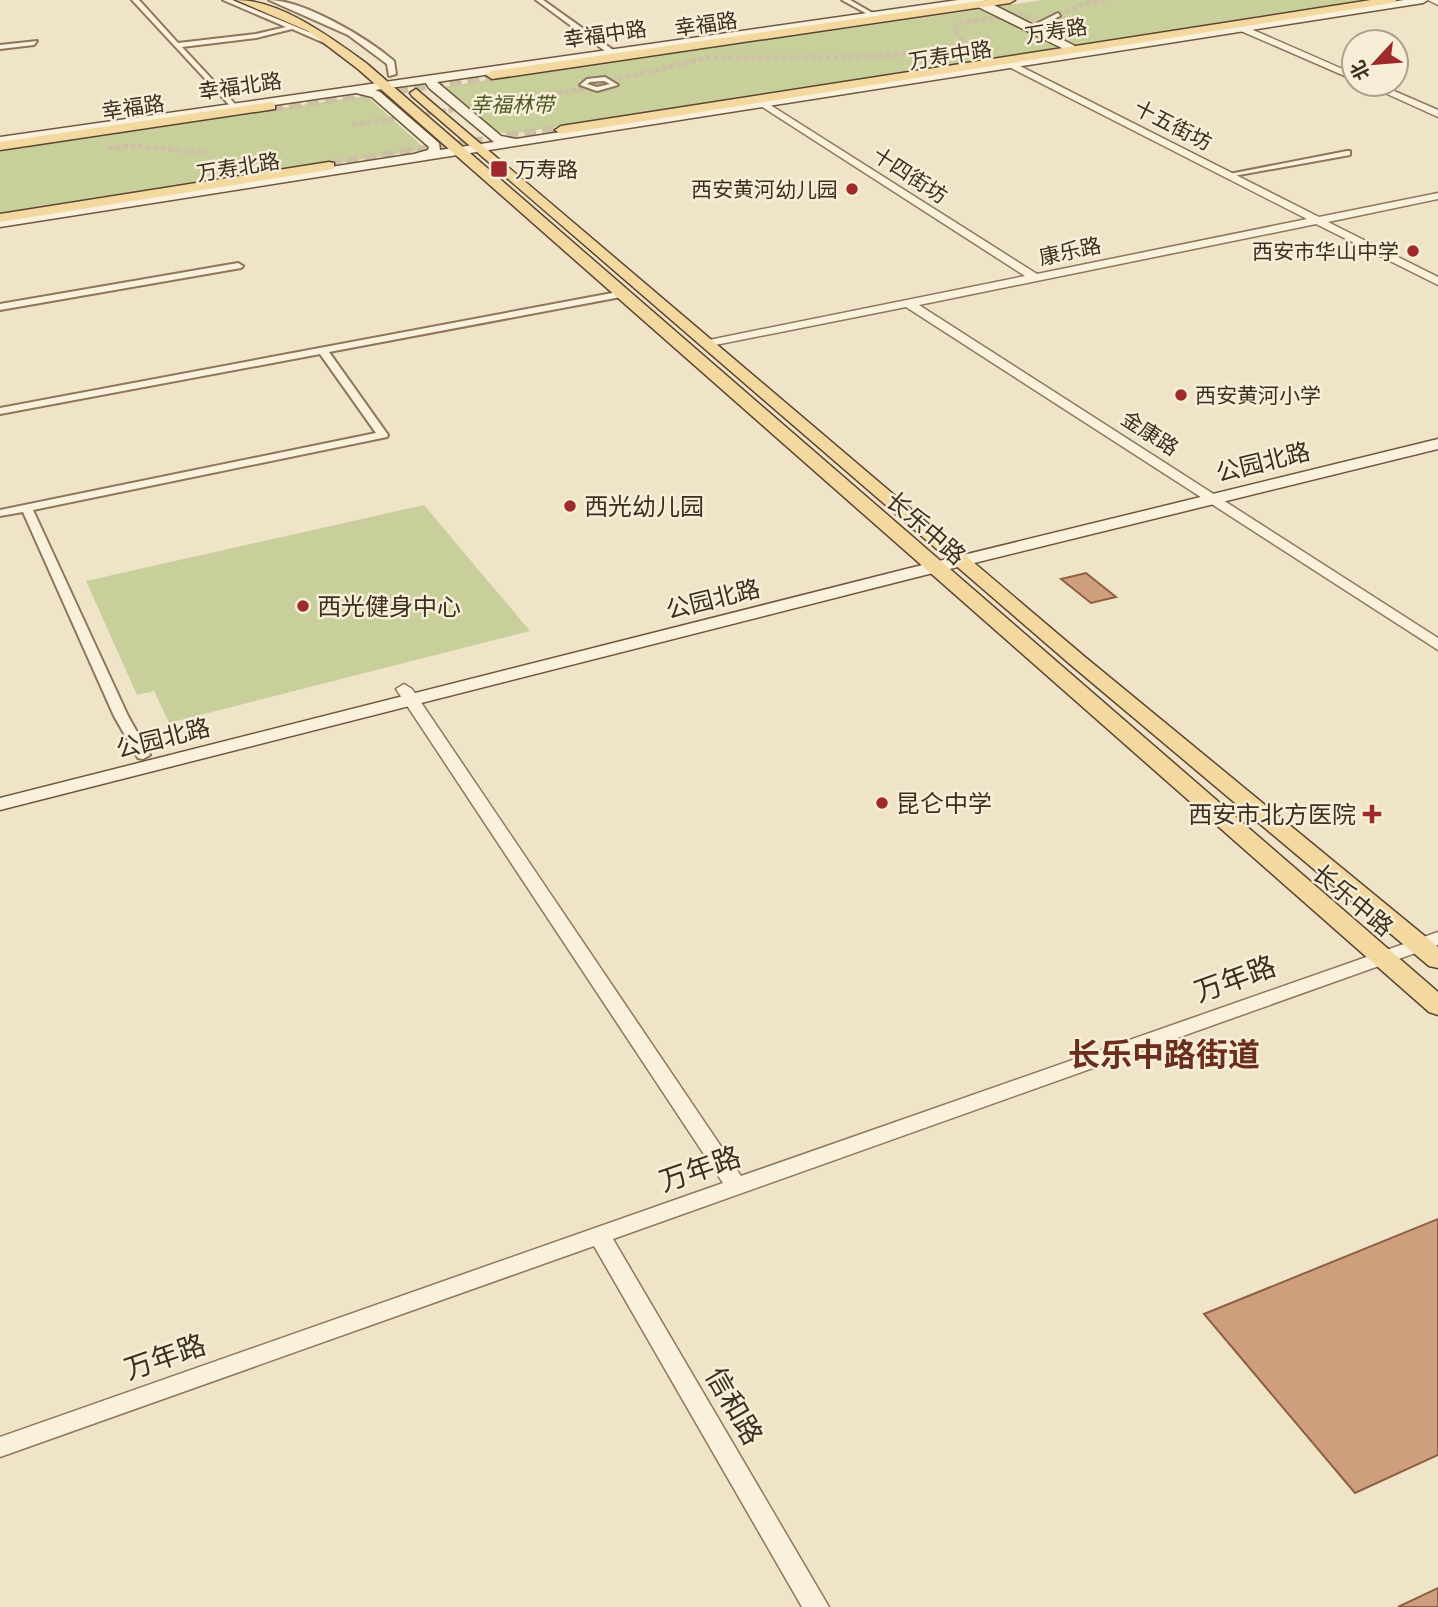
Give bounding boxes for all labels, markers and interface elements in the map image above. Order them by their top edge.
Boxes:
street label: 幸福路 [673,7,739,41]
street label: 万寿路 [1023,14,1089,48]
street label: 幸福中路 [562,16,648,52]
north arrow [1340,28,1410,98]
street label: 万寿中路 [907,36,993,74]
text: 北 [1346,57,1375,84]
street label: 幸福北路 [197,68,283,104]
street label: 幸福路 [100,90,166,124]
park label: 幸福林带 [470,92,557,117]
street label: 十五街坊 [1130,95,1216,155]
street label: 十四街坊 [868,142,952,208]
street label: 万寿北路 [195,148,281,186]
place label: 万寿路 [515,157,578,182]
marker: 万寿路 [489,159,509,179]
place label: 西安黄河幼儿园 [691,177,838,202]
marker: 西安黄河幼儿园 [844,181,860,197]
street label: 康乐路 [1037,232,1103,270]
place label: 西安市华山中学 [1252,239,1399,264]
marker: 西安市华山中学 [1405,243,1421,259]
place label: 西安黄河小学 [1195,383,1321,408]
marker: 西安黄河小学 [1173,387,1189,403]
street label: 金康路 [1117,405,1183,461]
street label: 公园北路 [1213,436,1313,488]
street label: 长乐中路 [880,486,972,570]
place label: 西光幼儿园 [584,492,704,521]
marker: 西光幼儿园 [562,498,578,514]
street label: 公园北路 [663,573,763,625]
place label: 西光健身中心 [317,592,461,621]
marker: 西光健身中心 [295,598,311,614]
street label: 公园北路 [113,712,213,764]
place label: 昆仑中学 [896,789,992,818]
marker: 昆仑中学 [874,795,890,811]
place label: 西安市北方医院 [1188,800,1356,829]
marker: 西安市北方医院 [1362,804,1382,824]
street label: 长乐中路 [1307,858,1399,942]
street label: 万年路 [1190,949,1280,1009]
district label: 长乐中路街道 [1068,1036,1260,1074]
street label: 万年路 [655,1140,745,1198]
street label: 万年路 [120,1328,210,1386]
street label: 信和路 [699,1361,769,1451]

